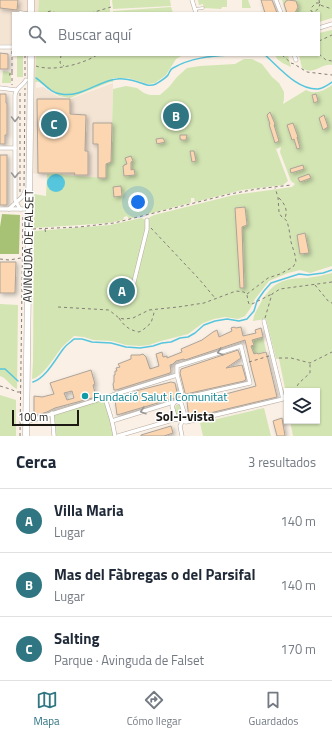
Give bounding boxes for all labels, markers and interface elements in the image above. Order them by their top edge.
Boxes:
search box [12,12,320,56]
icon: search [26,23,48,45]
text: Buscar aquí [58,23,131,46]
pin: B [163,101,189,131]
pin: C [41,109,67,139]
one-way arrow [11,116,19,122]
one-way arrow [11,172,19,178]
street label: AVINGUDA DE FALSET [18,189,38,302]
your location [128,192,148,212]
pin: A [109,276,135,306]
one-way arrow [217,347,224,356]
place label: Fundació Salut i Comunitat [93,387,228,406]
map controls [284,388,320,424]
button: layers [284,388,320,424]
marker: Fundació Salut i Comunitat [80,391,90,401]
one-way arrow [139,406,146,415]
district label: Sol-i-vista [156,406,215,426]
scale bar [12,408,79,427]
text: 100 m [18,409,48,425]
text: Cerca [16,449,56,475]
text: 3 resultados [248,452,316,472]
text: Villa Maria [54,499,124,522]
text: A [25,511,33,531]
text: 140 m [280,511,316,531]
text: Lugar [54,522,85,542]
text: Mas del Fàbregas o del Parsifal [54,563,256,586]
text: B [25,575,33,595]
text: 140 m [280,575,316,595]
text: Lugar [54,586,85,606]
text: Salting [54,627,100,650]
text: C [25,639,33,659]
text: 170 m [280,639,316,659]
text: Parque · Avinguda de Falset [54,650,204,670]
tab: Mapa [34,689,60,729]
tab: Cómo llegar [127,689,181,729]
tab: Guardados [249,689,298,729]

